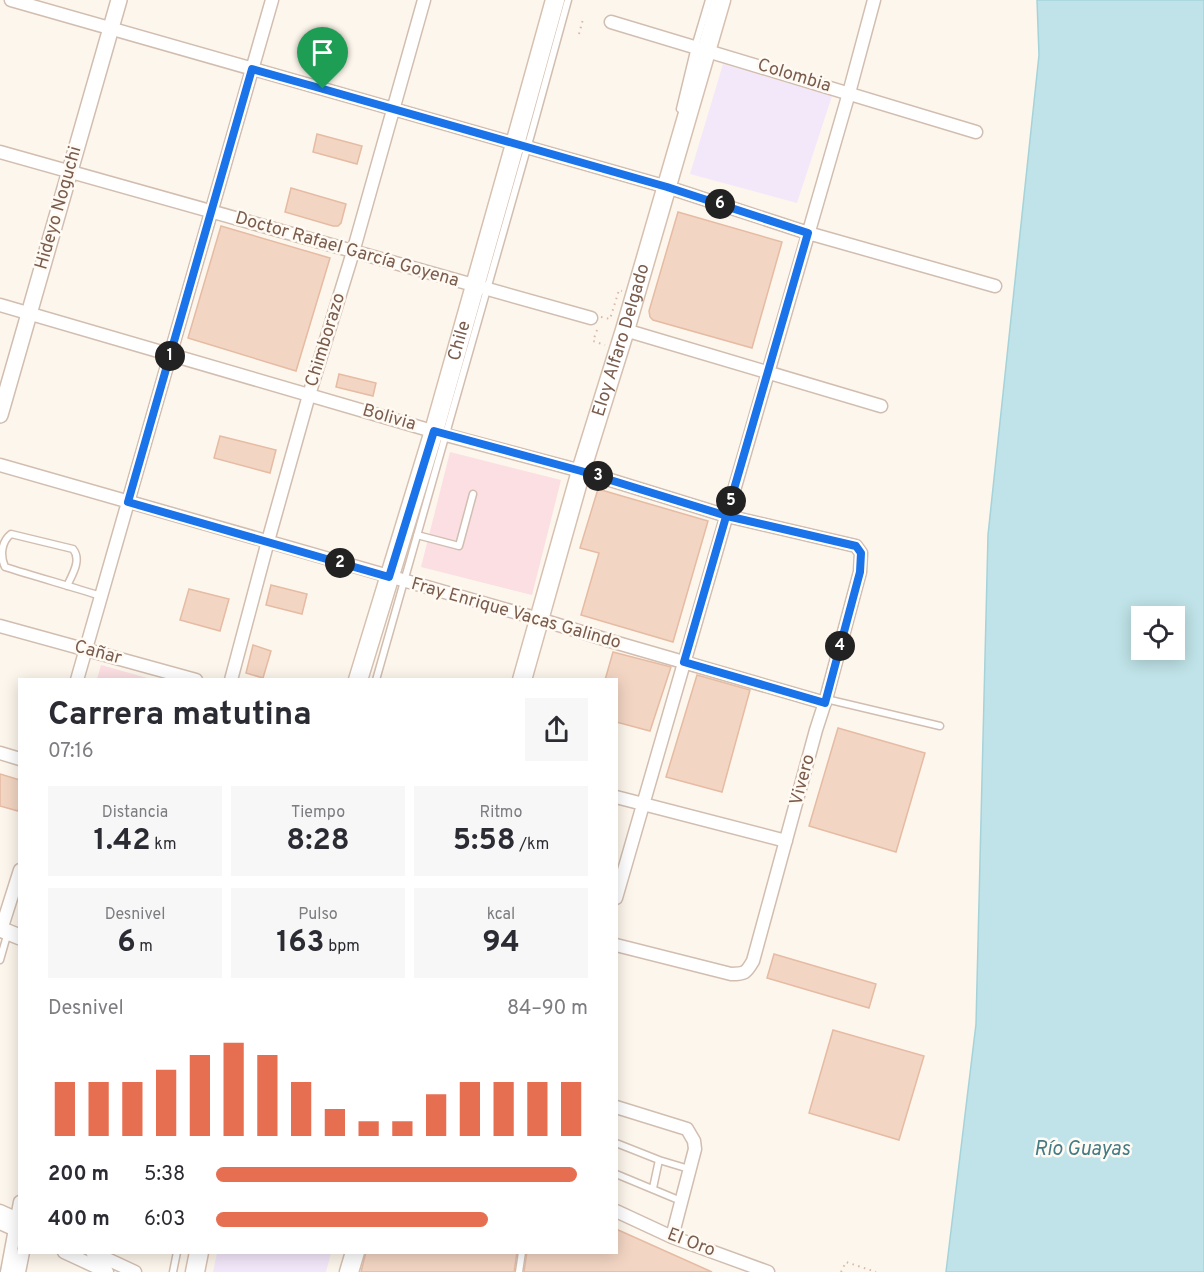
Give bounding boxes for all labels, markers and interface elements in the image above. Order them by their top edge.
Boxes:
pin [297,27,348,89]
icon: arrive [306,36,339,69]
street label: Colombia [754,54,834,98]
street label: Hideyo Noguchi [30,144,88,272]
pin: 6 [705,189,735,219]
text: 6 [715,194,725,214]
street label: Doctor Rafael García Goyena [232,207,462,293]
street label: Eloy Alfaro Delgado [587,261,655,420]
street label: Chimborazo [301,290,351,390]
street label: Chile [443,318,476,364]
pin: 1 [155,341,185,371]
text: 1 [167,346,173,366]
street label: Bolivia [360,399,418,437]
pin: 3 [583,461,613,491]
text: 3 [593,466,603,486]
pin: 5 [716,486,746,516]
text: 5 [726,491,736,511]
pin: 2 [325,548,355,578]
text: 2 [335,553,345,573]
street label: Fray Enrique Vacas Galindo [408,573,624,655]
map controls [1131,606,1185,660]
button: locate [1131,606,1185,660]
pin: 4 [825,631,855,661]
street label: Cañar [72,636,124,670]
text: 4 [835,636,845,656]
text: Carrera matutina [48,695,312,737]
button: share [525,698,588,761]
text: 07:16 [48,739,94,765]
street label: Vivero [785,752,821,808]
text: Distancia [102,803,168,823]
text: Tiempo [291,803,345,823]
text: Ritmo [480,803,522,823]
text: 1.42 [94,823,151,860]
text: 8:28 [286,823,350,860]
text: 5:58 [453,823,516,860]
text: km [151,835,176,855]
text: /km [516,835,549,855]
text: Desnivel [105,905,165,925]
text: Pulso [298,905,338,925]
text: kcal [487,905,515,925]
text: 6 [117,925,136,962]
text: 163 [276,925,325,962]
text: 94 [482,925,520,962]
text: m [136,937,153,957]
text: bpm [325,937,360,957]
text: Desnivel [48,996,124,1022]
text: 84–90 m [507,996,588,1022]
water label: Río Guayas [1034,1137,1131,1163]
text: 200 m [48,1162,109,1188]
text: 5:38 [144,1162,185,1188]
text: 400 m [48,1207,110,1233]
text: 6:03 [144,1207,185,1233]
street label: El Oro [664,1223,718,1263]

